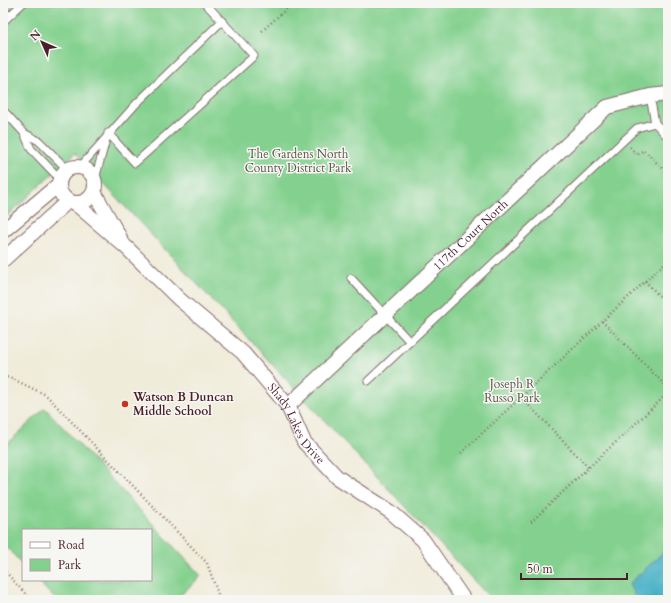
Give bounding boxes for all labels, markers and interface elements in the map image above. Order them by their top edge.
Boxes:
north arrow [22,22,62,62]
text: N [27,26,44,44]
park label: The Gardens North County District Park [245,146,352,176]
street label: 117th Court North [429,196,512,274]
park label: Joseph R Russo Park [484,376,540,406]
street label: Shady Lakes Drive [264,380,329,467]
place label: Watson B Duncan Middle School [132,389,234,419]
marker: Watson B Duncan Middle School [120,399,130,409]
legend [22,529,152,581]
text: Road [58,537,85,553]
scale bar [521,555,627,581]
text: Park [58,557,82,573]
text: 50 m [527,561,554,577]

